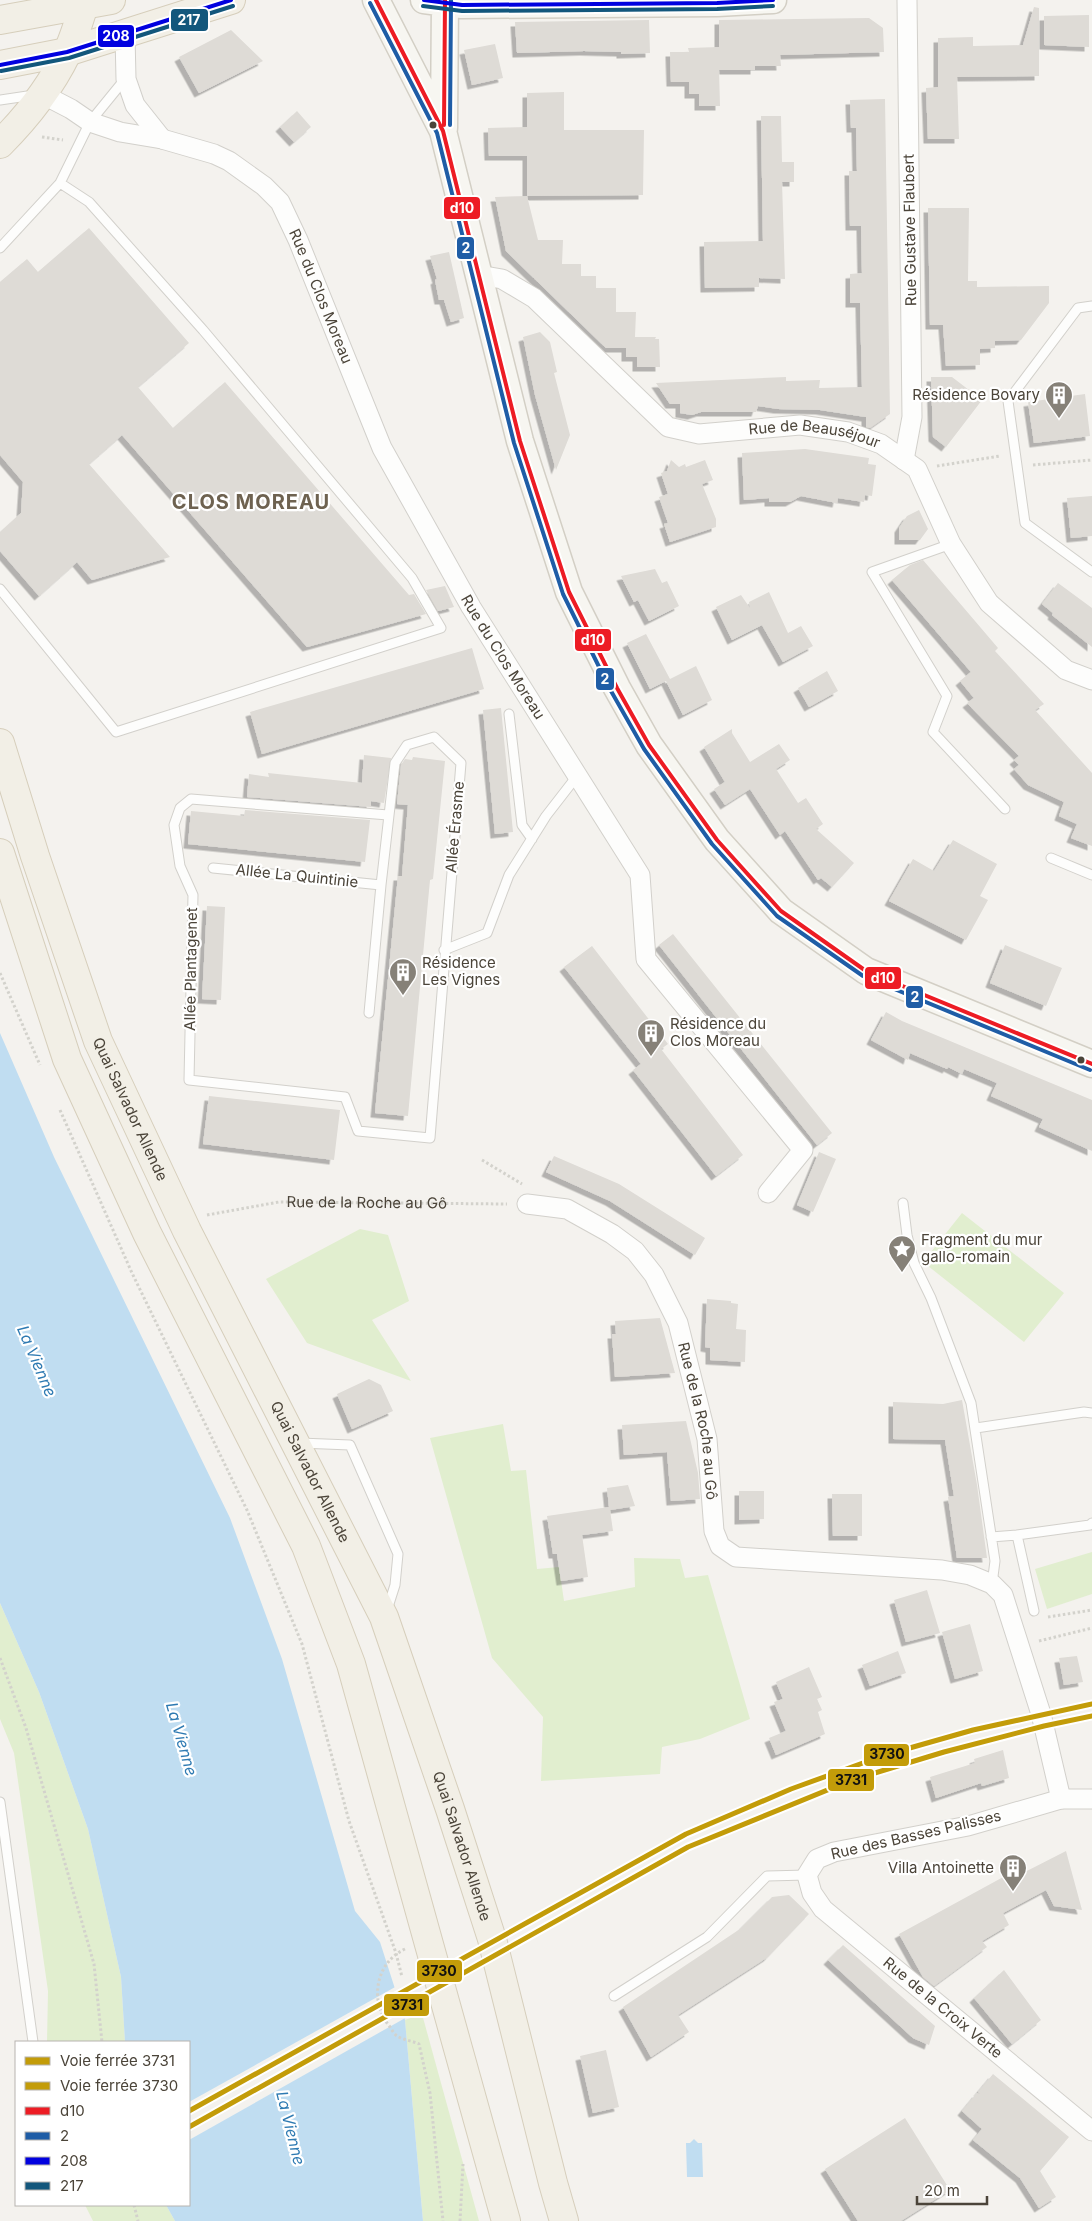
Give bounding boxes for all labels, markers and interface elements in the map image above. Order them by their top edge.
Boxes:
line badge: 217 [170,8,209,32]
text: 217 [178,11,201,28]
line badge: 208 [97,24,135,48]
text: 208 [102,27,130,44]
unlabelled marker [428,120,438,130]
street label: Rue Gustave Flaubert [899,154,920,306]
line badge: d10 [443,196,481,220]
text: d10 [450,199,474,216]
street label: Rue du Clos Moreau [285,226,357,366]
line badge: 2 [456,236,475,260]
text: 2 [462,239,471,256]
building icon: Résidence Bovary [1044,380,1074,419]
place label: Résidence Bovary [912,385,1041,404]
street label: Rue de Beauséjour [748,415,883,452]
district label: CLOS MOREAU [172,490,330,514]
street label: Rue du Clos Moreau [457,591,549,723]
line badge: d10 [574,628,612,652]
text: d10 [581,631,605,648]
line badge: 2 [595,667,615,691]
text: 2 [601,670,610,687]
street label: Allée Érasme [441,780,468,874]
street label: Allée La Quintinie [235,860,359,891]
street label: Allée Plantagenet [180,907,201,1031]
place label: Résidence Les Vignes [422,953,500,989]
building icon: Résidence Les Vignes [388,957,418,996]
line badge: d10 [864,966,902,990]
text: d10 [871,969,895,986]
line badge: 2 [905,985,924,1009]
text: 2 [911,988,920,1005]
place label: Résidence du Clos Moreau [670,1014,766,1050]
building icon: Résidence du Clos Moreau [636,1018,666,1057]
street label: Quai Salvador Allende [89,1034,172,1184]
unlabelled marker [1076,1055,1086,1065]
street label: Rue de la Roche au Gô [286,1192,447,1212]
place label: Fragment du mur gallo-romain [921,1230,1043,1266]
place icon: Fragment du mur gallo-romain [887,1234,917,1273]
water label: La Vienne [13,1322,61,1400]
street label: Rue de la Roche au Gô [674,1340,722,1501]
street label: Quai Salvador Allende [266,1398,354,1546]
water label: La Vienne [162,1700,202,1778]
line badge: 3730 [863,1743,910,1767]
text: 3730 [869,1745,905,1762]
line badge: 3731 [827,1768,875,1792]
street label: Quai Salvador Allende [429,1769,496,1923]
text: 3731 [835,1771,867,1788]
street label: Rue des Basses Palisses [829,1806,1003,1863]
building icon: Villa Antoinette [998,1853,1028,1892]
place label: Villa Antoinette [888,1858,994,1877]
street label: Rue de la Croix Verte [880,1953,1007,2062]
line badge: 3730 [416,1959,463,1983]
text: 3730 [421,1962,457,1979]
line badge: 3731 [383,1993,430,2017]
text: 3731 [391,1996,423,2013]
legend [15,2041,190,2206]
text: Voie ferrée 3731 [60,2051,175,2070]
text: Voie ferrée 3730 [60,2076,178,2095]
water label: La Vienne [272,2089,310,2167]
text: d10 [60,2101,85,2120]
text: 2 [60,2126,69,2145]
text: 208 [60,2151,88,2170]
scale bar [917,2174,987,2206]
text: 217 [60,2176,84,2195]
text: 20 m [924,2181,960,2200]

